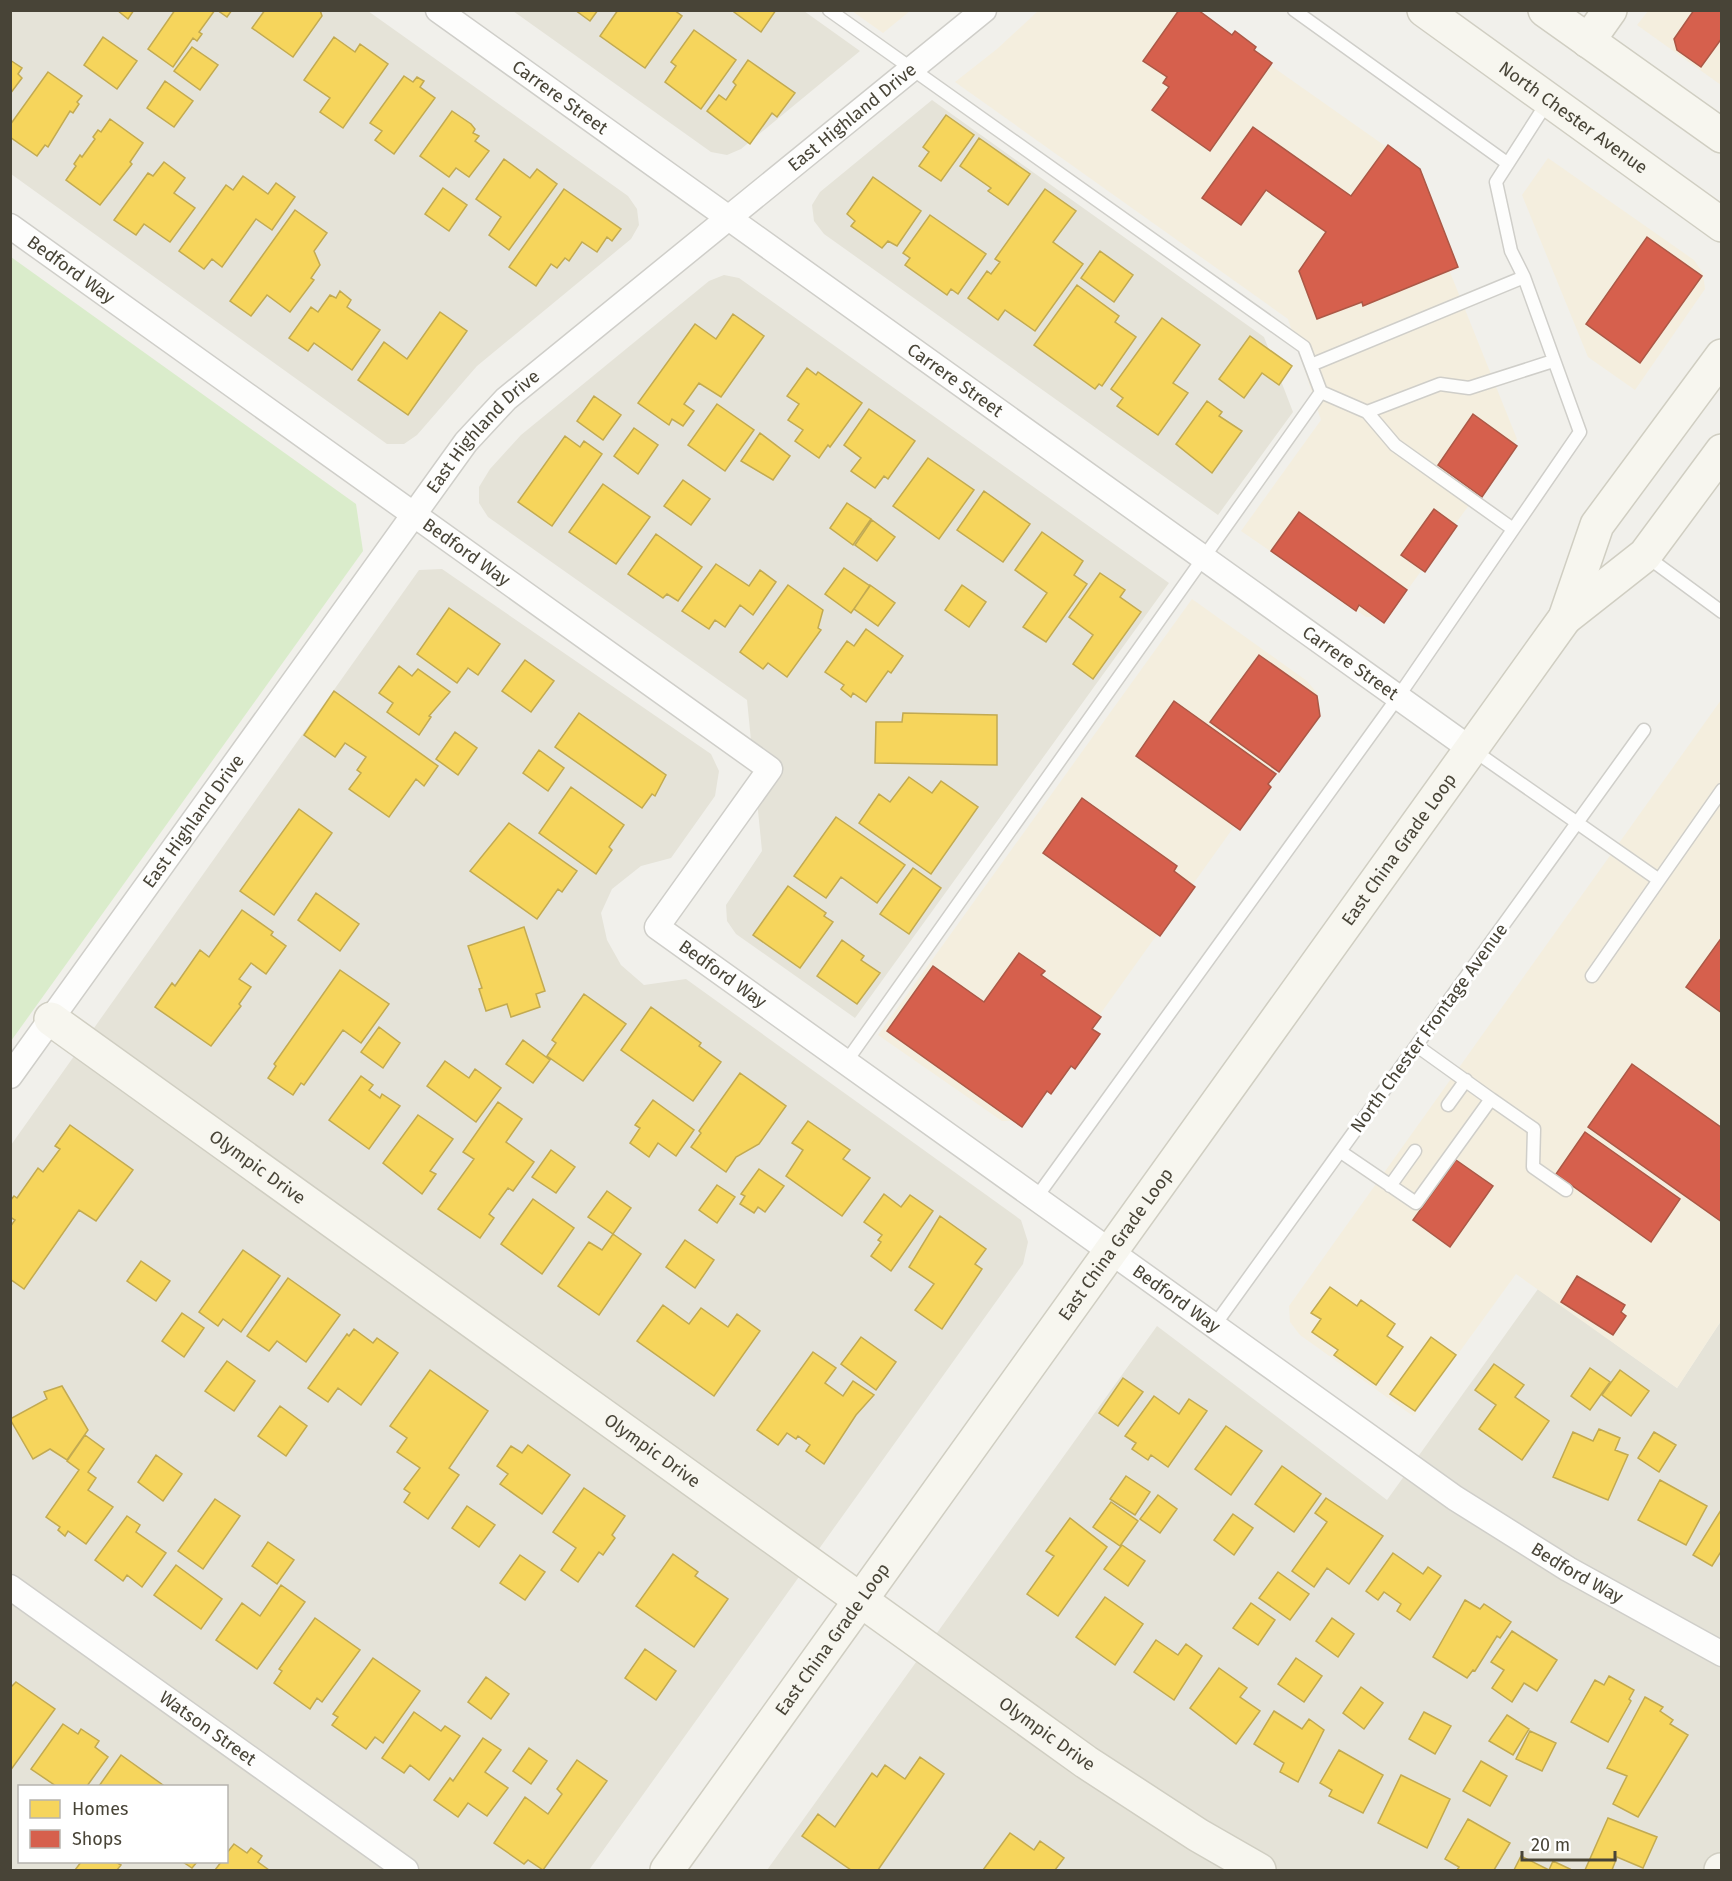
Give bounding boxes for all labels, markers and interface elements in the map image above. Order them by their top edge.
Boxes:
street label: Carrere Street [508,56,613,139]
street label: North Chester Avenue [1495,57,1652,179]
street label: East Highland Drive [783,58,921,176]
street label: Bedford Way [23,231,119,308]
street label: Carrere Street [903,338,1008,422]
street label: East Highland Drive [422,365,544,498]
street label: Bedford Way [418,513,515,591]
street label: Carrere Street [1298,621,1403,705]
street label: East Highland Drive [138,750,249,892]
street label: East China Grade Loop [1337,769,1461,930]
street label: North Chester Frontage Avenue [1346,919,1512,1137]
street label: Bedford Way [675,935,771,1013]
street label: Olympic Drive [205,1125,310,1209]
street label: East China Grade Loop [1054,1164,1178,1325]
street label: Bedford Way [1128,1260,1225,1338]
street label: Olympic Drive [600,1409,705,1493]
street label: Bedford Way [1527,1538,1627,1608]
street label: East China Grade Loop [770,1559,895,1720]
street label: Watson Street [155,1686,261,1771]
street label: Olympic Drive [995,1692,1099,1776]
legend [18,1785,228,1863]
text: Homes [72,1798,128,1820]
scale bar [1522,1824,1615,1862]
text: Shops [72,1828,122,1850]
text: 20 m [1531,1834,1570,1856]

